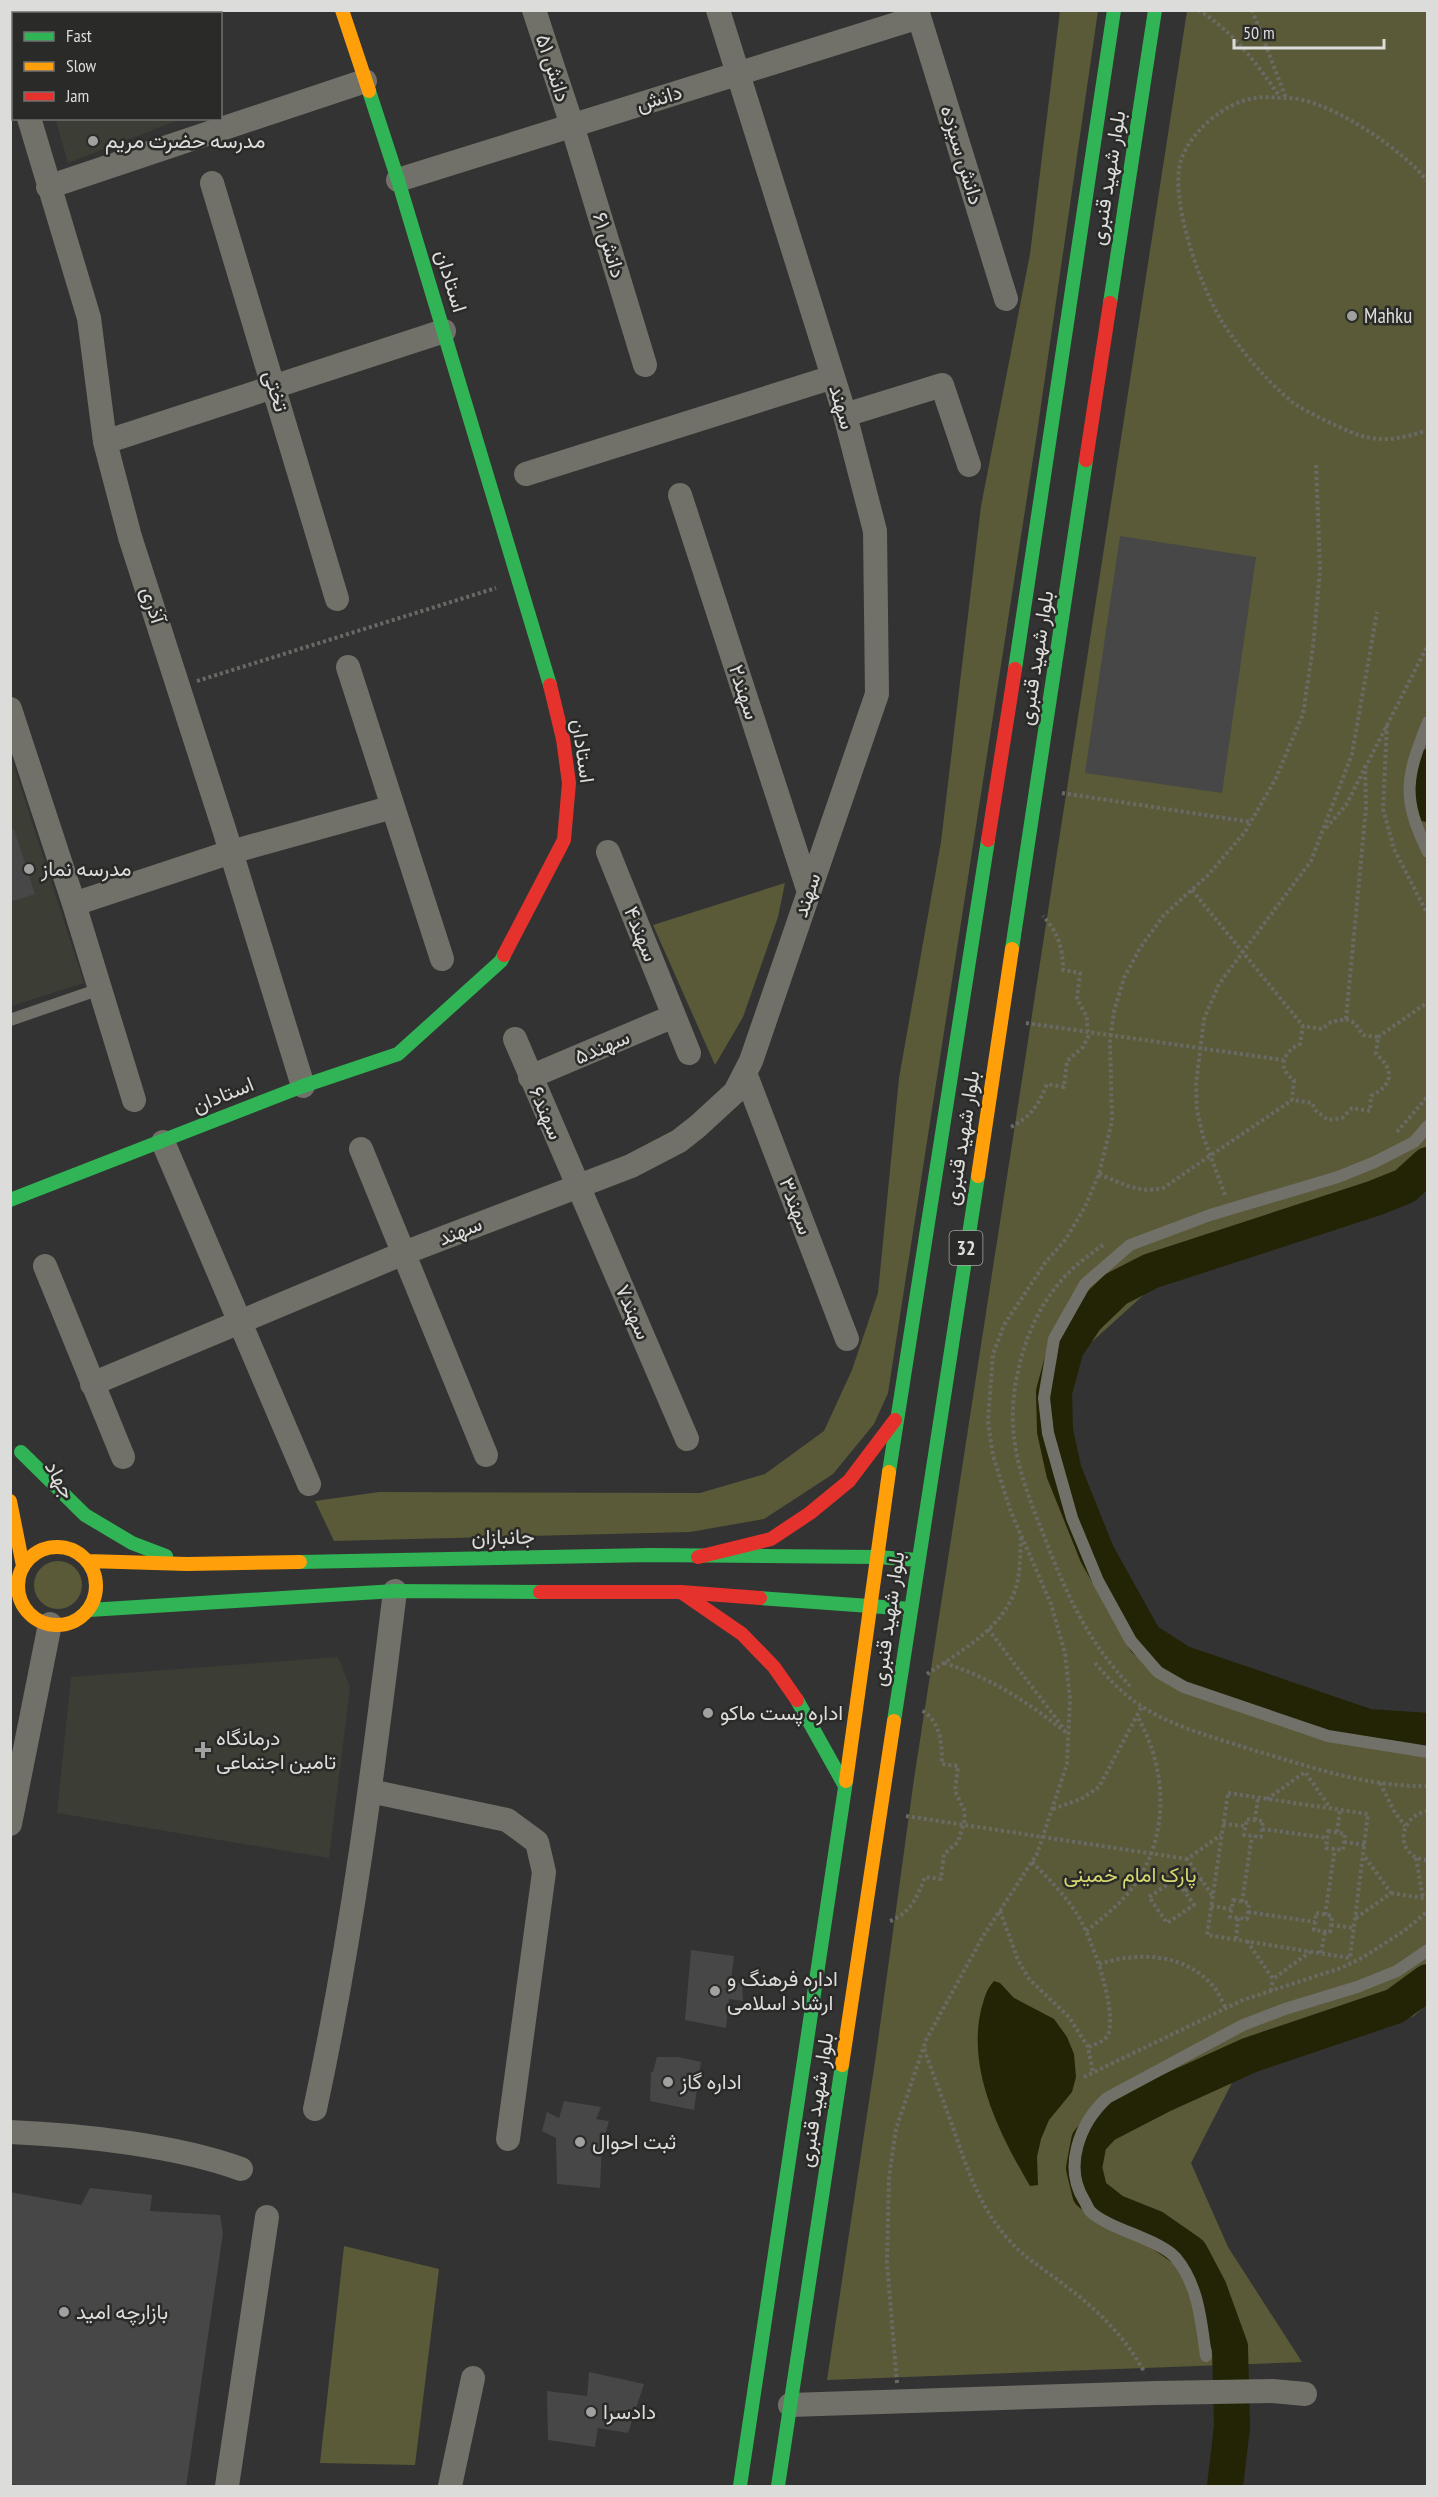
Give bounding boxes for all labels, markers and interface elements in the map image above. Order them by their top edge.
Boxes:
legend [12,12,222,120]
scale bar [1234,12,1384,50]
text: 50 m [1243,21,1275,44]
text: Fast [66,24,92,47]
street label: دانش ۵۱ [530,30,577,105]
text: Slow [66,54,97,77]
street label: دانش [632,78,685,117]
text: Jam [65,84,89,107]
street label: دانش سیزده [935,102,990,208]
street label: بلوار شهید قنبری [1084,109,1131,247]
place label: مدرسه حضرت مریم [105,127,265,155]
marker: مدرسه حضرت مریم [86,134,100,148]
street label: دانش ۶۱ [587,209,632,281]
street label: استادان [429,246,474,315]
place label: Mahku [1364,302,1412,329]
marker: Mahku [1345,309,1359,323]
street label: تختی [257,367,296,415]
street label: سهند [823,381,862,432]
street label: آذری [135,583,173,629]
street label: بلوار شهید قنبری [1012,589,1059,727]
street label: سهند۲ [723,661,766,723]
street label: استادان [566,717,601,785]
place label: مدرسه نماز [40,855,132,882]
marker: مدرسه نماز [22,862,36,876]
street label: سهند [786,869,827,921]
street label: سهند۴ [618,902,665,965]
street label: سهند۵ [570,1023,634,1070]
street label: بلوار شهید قنبری [938,1069,985,1207]
street label: استادان [188,1070,258,1119]
street label: سهند۶ [523,1082,570,1144]
street label: سهند۳ [773,1173,820,1238]
street label: سهند [434,1210,486,1252]
road number: 32 [950,1231,982,1265]
street label: سهند۷ [609,1280,658,1344]
street label: جهاد [39,1456,82,1504]
street label: جانبازان [471,1522,535,1551]
street label: بلوار شهید قنبری [865,1550,910,1688]
place label: اداره پست ماکو [720,1699,843,1727]
marker: اداره پست ماکو [701,1706,715,1720]
place label: درمانگاه تامین اجتماعی [216,1724,336,1775]
marker: درمانگاه تامین اجتماعی [194,1741,212,1759]
park label: پارک امام خمینی [1063,1861,1197,1889]
place label: اداره فرهنگ و ارشاد اسلامی [727,1965,838,2016]
marker: اداره فرهنگ و ارشاد اسلامی [708,1984,722,1998]
street label: بلوار شهید قنبری [792,2031,839,2169]
place label: اداره گاز [679,2068,742,2095]
marker: اداره گاز [661,2075,675,2089]
place label: ثبت احوال [592,2128,676,2155]
marker: ثبت احوال [573,2135,587,2149]
place label: بازارچه امید [76,2298,168,2326]
marker: بازارچه امید [57,2305,71,2319]
place label: دادسرا [603,2398,656,2425]
marker: دادسرا [584,2405,598,2419]

